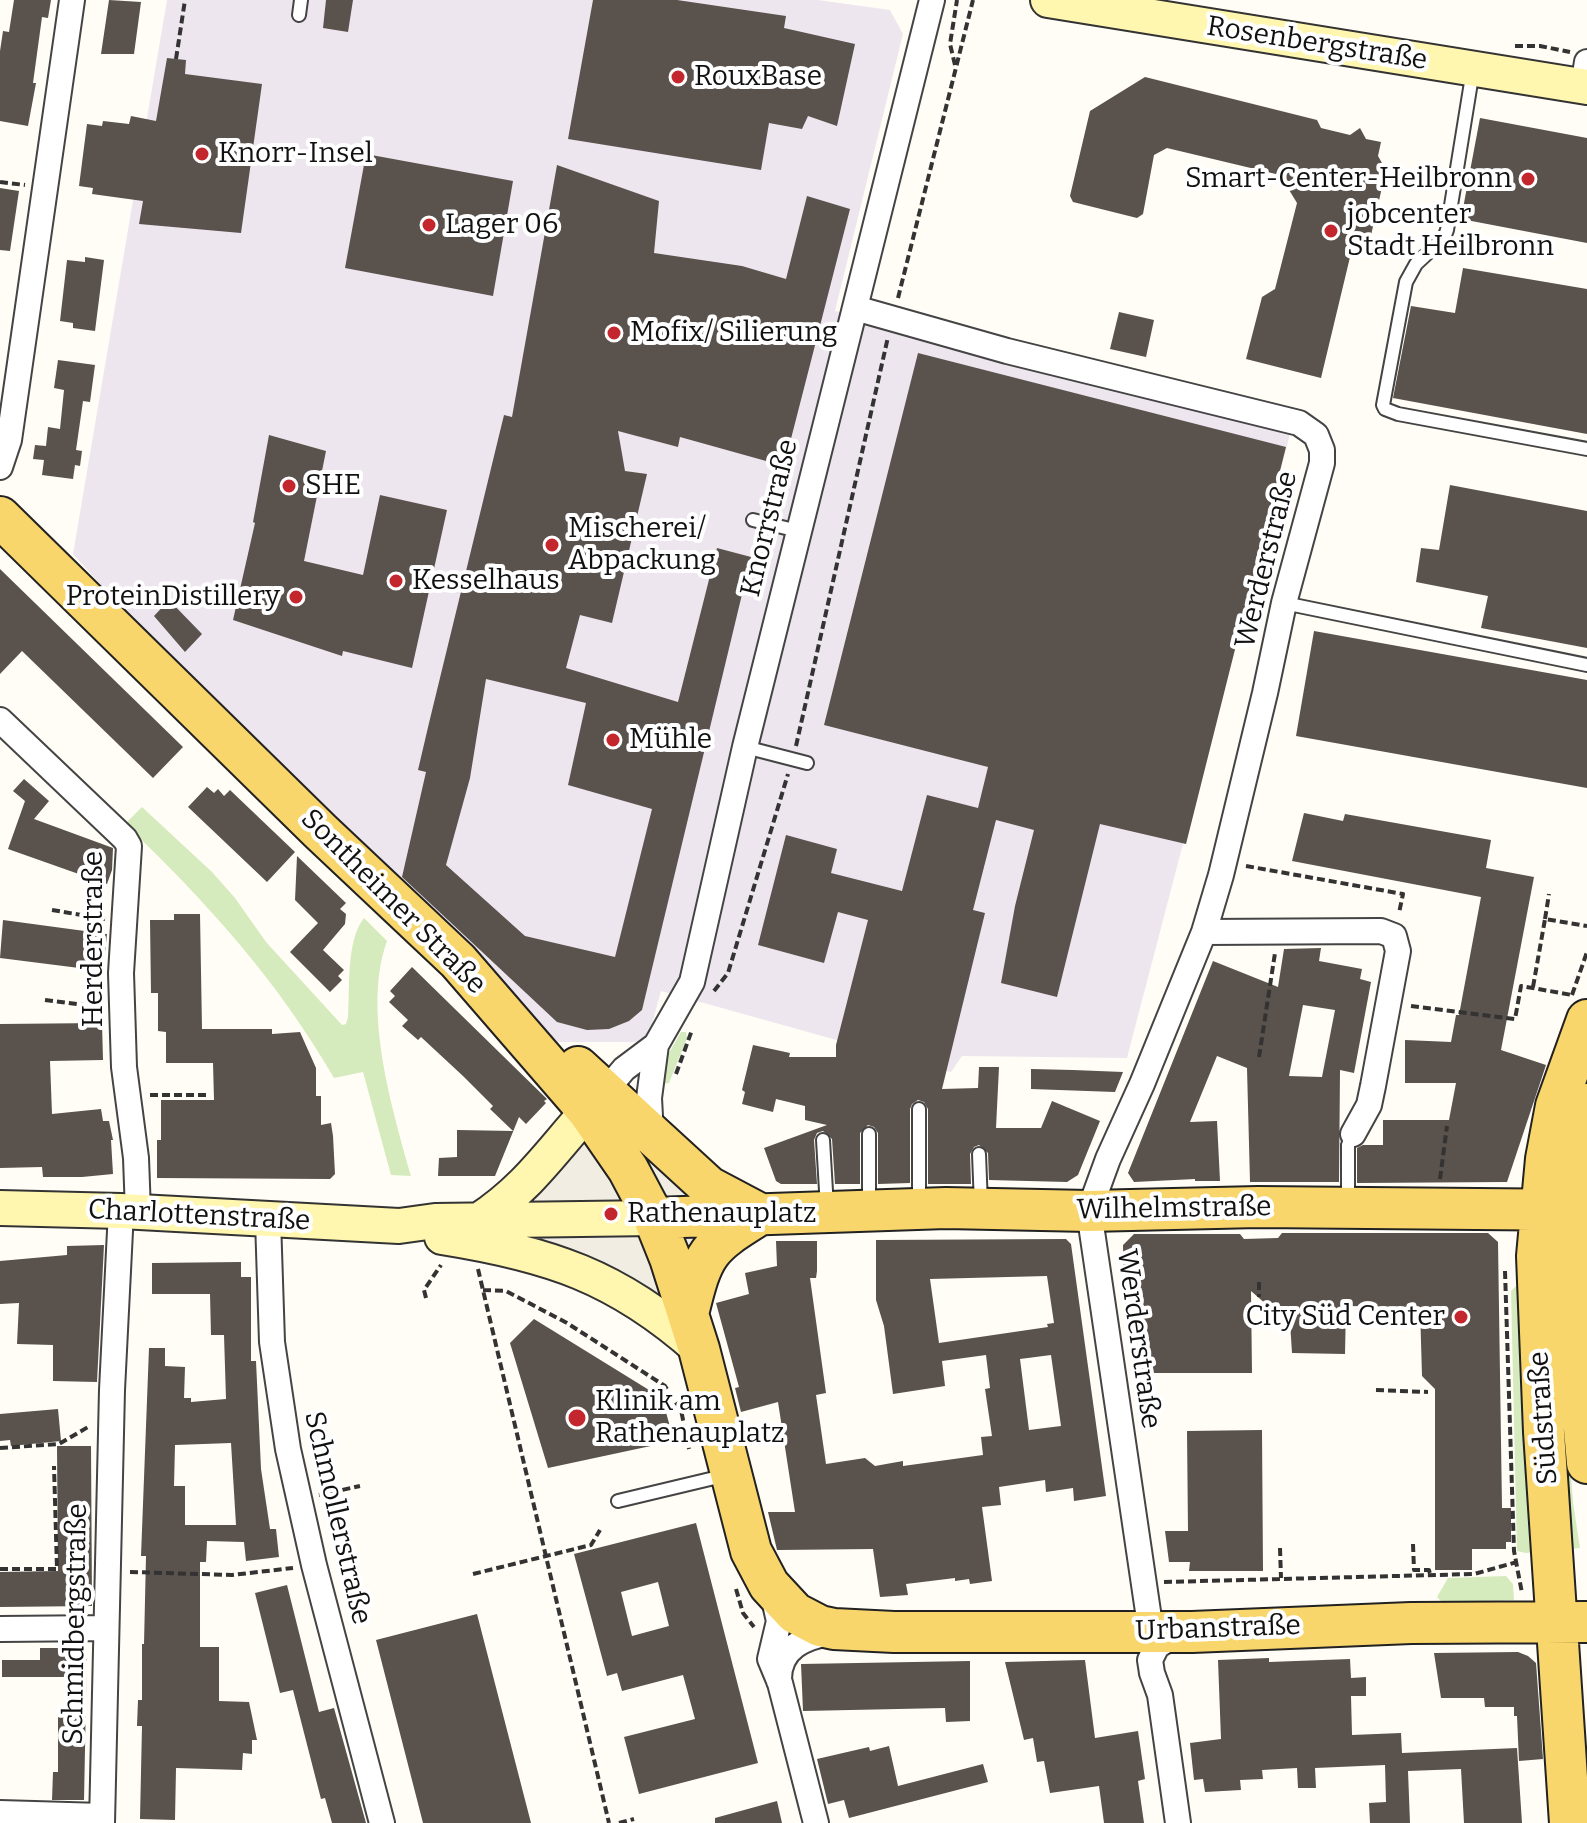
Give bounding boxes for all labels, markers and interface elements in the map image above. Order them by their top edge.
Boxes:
street label: Rosenbergstraße [1204,10,1430,78]
place label: RouxBase [694,60,822,94]
marker: RouxBase [669,68,687,86]
place label: Knorr-Insel [218,137,373,171]
marker: Knorr-Insel [193,145,211,163]
place label: Smart-Center-Heilbronn [1185,162,1512,196]
marker: Smart-Center-Heilbronn [1519,170,1537,188]
place label: jobcenter Stadt Heilbronn [1347,198,1554,264]
place label: Lager 06 [445,208,558,242]
marker: Lager 06 [420,216,438,234]
marker: jobcenter Stadt Heilbronn [1322,222,1340,240]
place label: Mofix/ Silierung [630,316,838,350]
marker: Mofix/ Silierung [605,324,623,342]
street label: Knorrstraße [734,436,806,600]
street label: Werderstraße [1229,468,1305,652]
place label: SHE [305,469,361,503]
marker: SHE [280,477,298,495]
place label: Mischerei/ Abpackung [568,512,716,578]
marker: Mischerei/ Abpackung [543,536,561,554]
place label: Kesselhaus [412,564,560,598]
marker: Kesselhaus [387,572,405,590]
place label: ProteinDistillery [66,580,280,614]
marker: ProteinDistillery [287,588,305,606]
place label: Mühle [629,723,712,757]
marker: Mühle [604,731,622,749]
street label: Sontheimer Straße [294,803,492,1001]
street label: Herderstraße [77,851,111,1027]
street label: Wilhelmstraße [1076,1191,1272,1227]
street label: Charlottenstraße [87,1193,311,1239]
place label: Rathenauplatz [627,1197,817,1231]
marker: Rathenauplatz [602,1205,620,1223]
street label: Werderstraße [1109,1247,1167,1431]
place label: City Süd Center [1245,1300,1445,1334]
marker: City Süd Center [1452,1308,1470,1326]
street label: Südstraße [1523,1350,1565,1486]
place label: Klinik am Rathenauplatz [595,1385,785,1451]
marker: Klinik am Rathenauplatz [566,1407,588,1429]
street label: Schmollerstraße [296,1408,378,1628]
street label: Schmidbergstraße [57,1503,95,1745]
street label: Urbanstraße [1135,1609,1301,1649]

